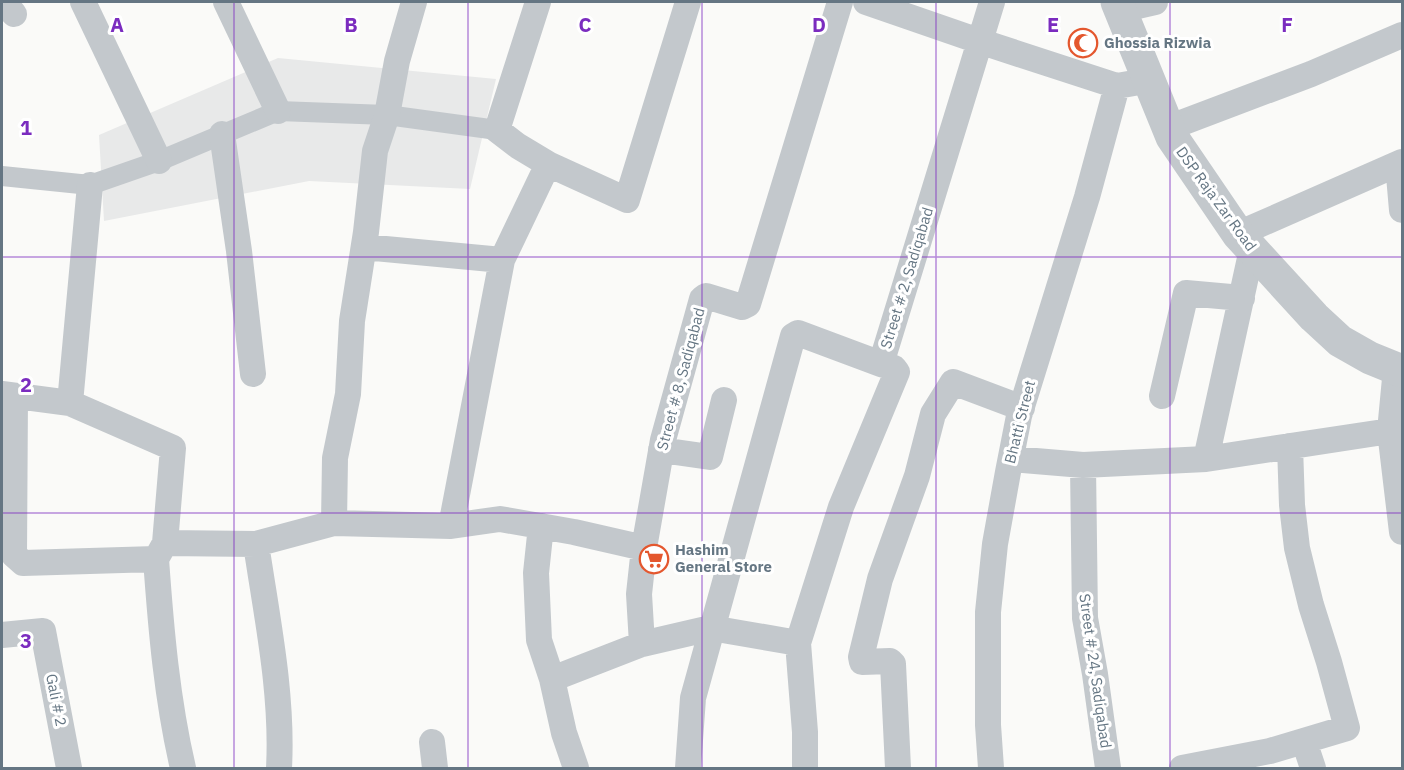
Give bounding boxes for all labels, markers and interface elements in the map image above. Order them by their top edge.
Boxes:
text: A [110,11,124,38]
text: B [344,11,358,38]
text: C [578,11,592,38]
text: D [812,11,826,38]
text: E [1047,11,1059,38]
text: F [1281,11,1293,38]
mosque icon: Ghossia Rizwia [1067,27,1099,59]
place label: Ghossia Rizwia [1104,33,1212,52]
text: 1 [20,114,32,141]
street label: DSP Raja Zar Road [1172,143,1261,255]
street label: Street # 2, Sadiqabad [876,205,937,351]
street label: Street # 8, Sadiqabad [652,305,709,452]
text: 2 [20,371,32,398]
street label: Bhatti Street [1000,378,1039,465]
place label: Hashim General Store [675,540,772,576]
supermarket icon: Hashim General Store [638,543,670,575]
street label: Street # 24, Sadiqabad [1075,592,1116,749]
text: 3 [20,627,32,654]
street label: Gali # 2 [42,672,71,728]

